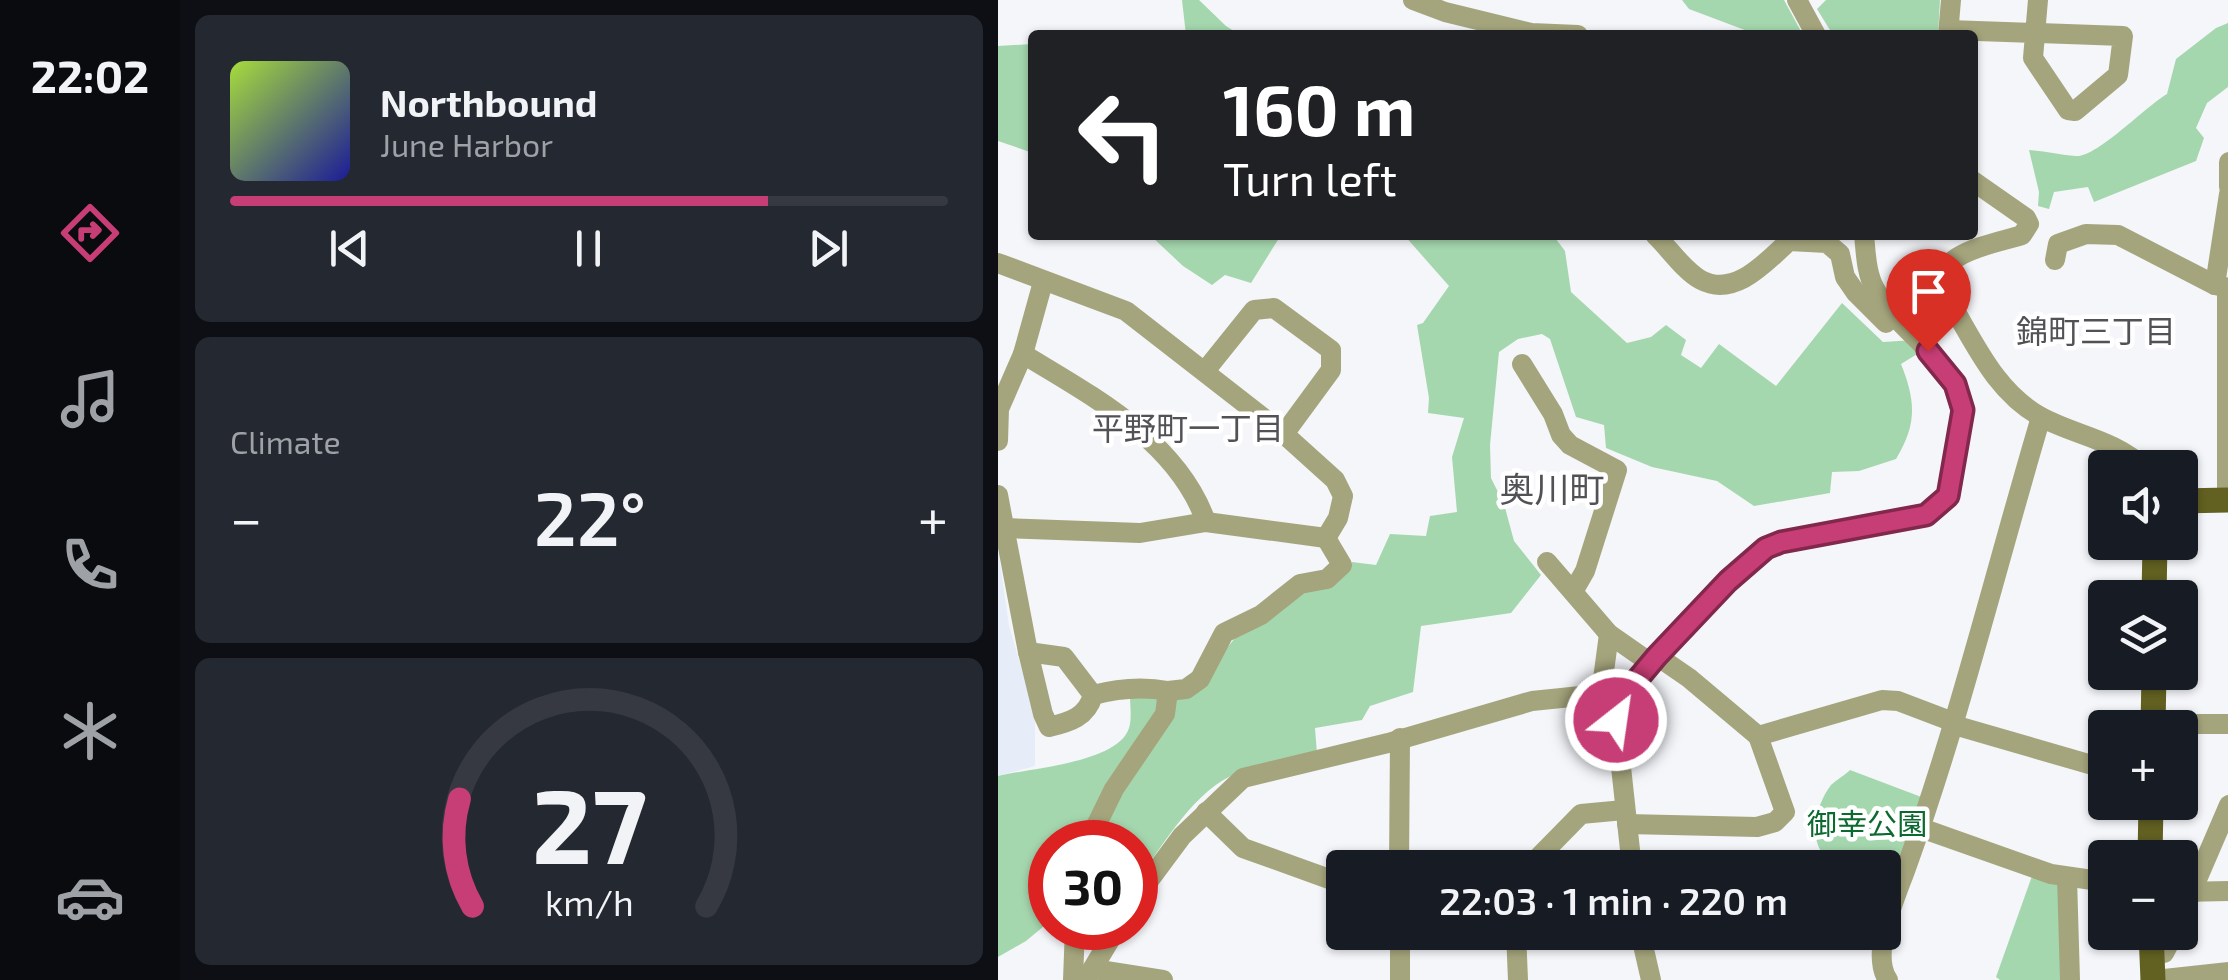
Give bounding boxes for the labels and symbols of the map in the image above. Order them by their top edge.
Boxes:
pin [1886,249,1971,352]
district label: 錦町三丁目 [2016,311,2176,349]
district label: 平野町一丁目 [1092,408,1284,446]
district label: 奥川町 [1499,467,1605,509]
position arrow [1564,668,1668,772]
park label: 御幸公園 [1807,805,1927,841]
speed limit sign: 30 [1028,820,1158,950]

